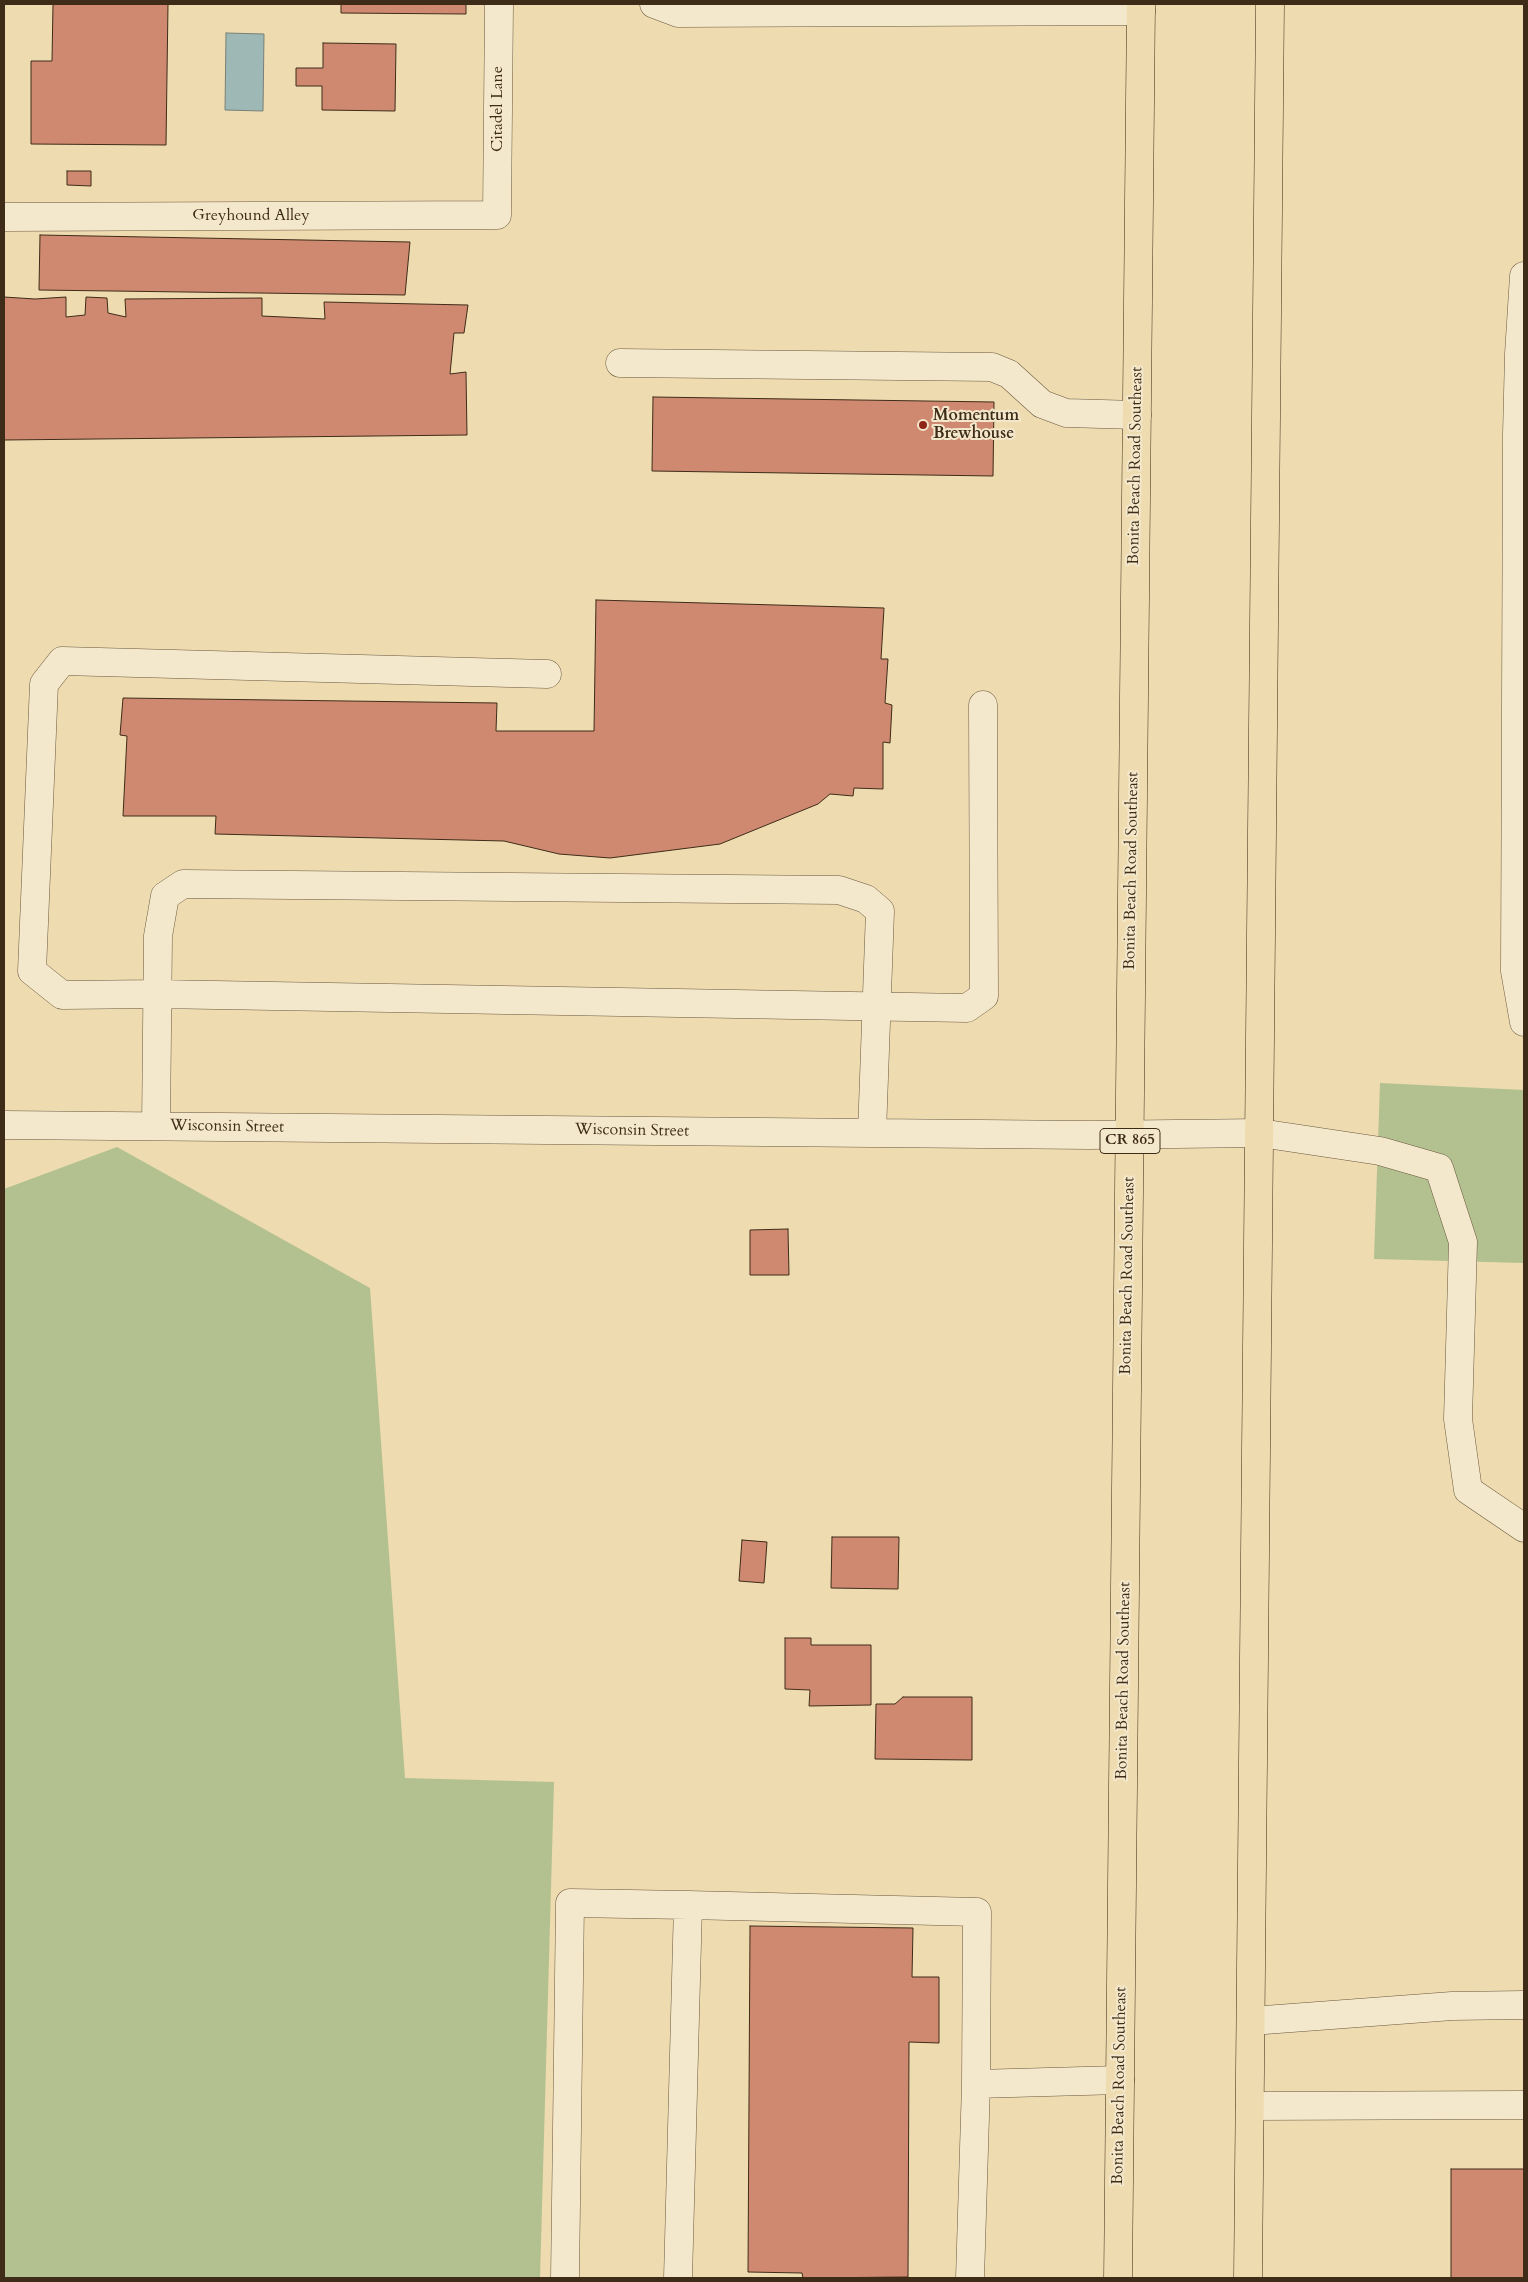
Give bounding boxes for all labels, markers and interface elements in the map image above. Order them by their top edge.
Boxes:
street label: Citadel Lane [488,66,508,152]
street label: Greyhound Alley [192,206,310,226]
street label: Bonita Beach Road Southeast [1125,367,1147,565]
place label: Momentum Brewhouse [933,406,1019,444]
marker: Momentum Brewhouse [917,419,929,431]
street label: Bonita Beach Road Southeast [1121,772,1143,970]
street label: Wisconsin Street [170,1116,284,1138]
street label: Wisconsin Street [575,1120,689,1142]
road number: CR 865 [1100,1128,1160,1154]
street label: Bonita Beach Road Southeast [1117,1177,1139,1375]
street label: Bonita Beach Road Southeast [1113,1582,1135,1780]
street label: Bonita Beach Road Southeast [1109,1987,1131,2185]

